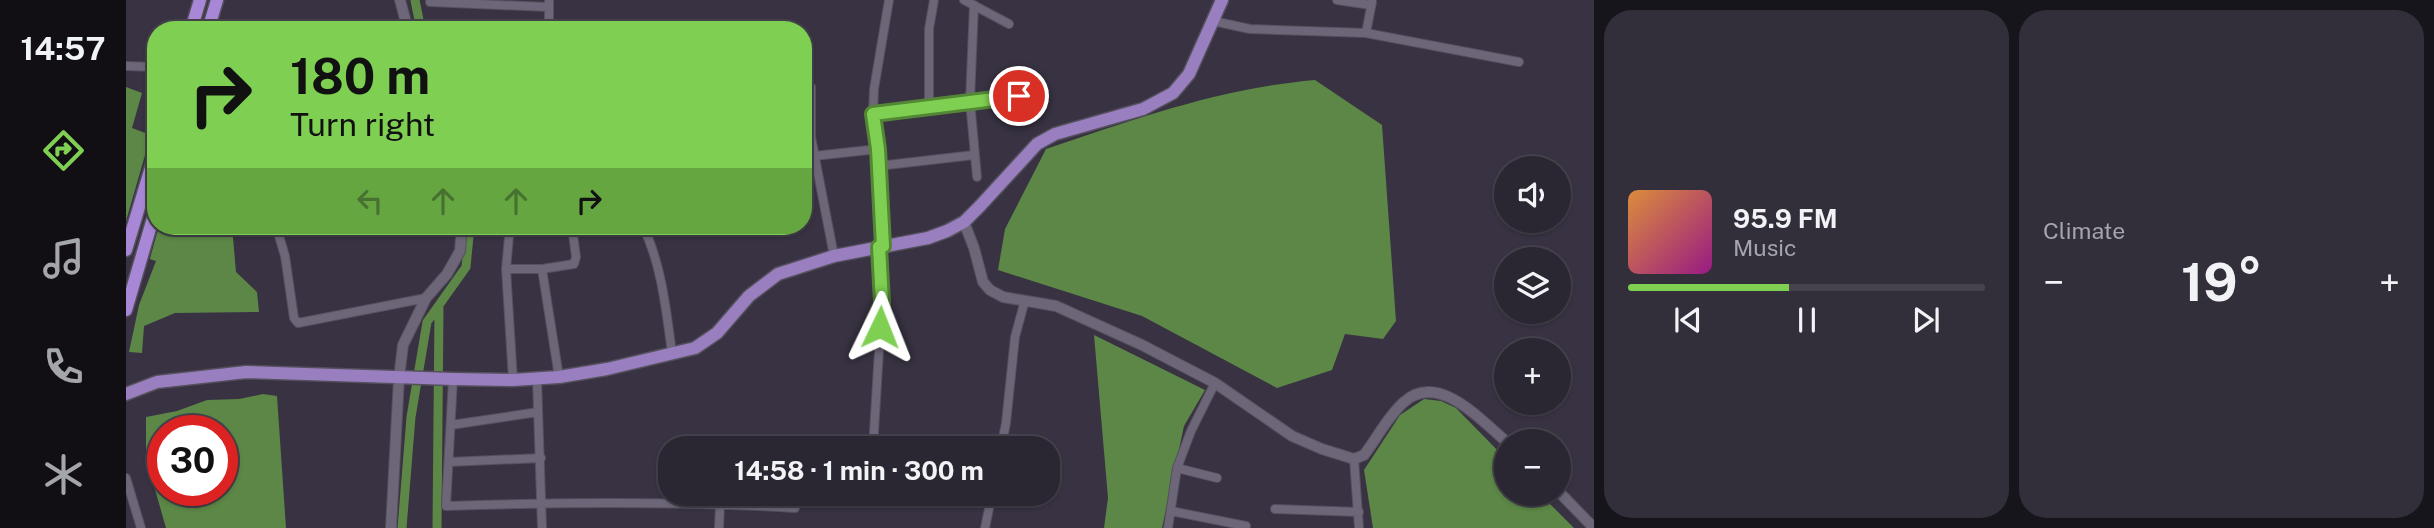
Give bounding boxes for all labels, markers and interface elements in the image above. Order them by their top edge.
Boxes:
text: 14:57 [21,30,105,67]
text: 180 m [290,47,430,105]
icon: right [175,49,266,140]
pin [989,66,1049,126]
icon: arrive [1000,77,1038,115]
text: Turn right [290,106,435,143]
icon: directions [39,126,88,175]
map controls [1494,156,1571,506]
button: sound [1494,156,1571,233]
icon: left [351,182,389,220]
icon: ahead [424,182,462,220]
icon: ahead [497,182,535,220]
icon: right [570,182,608,220]
text: 95.9 FM [1733,203,1838,234]
text: Climate [2043,217,2125,244]
icon: music [39,234,88,283]
text: Music [1733,234,1797,261]
button: layers [1494,247,1571,324]
text: 19° [2181,252,2262,313]
text: − [2043,260,2064,305]
text: + [2379,260,2400,305]
position arrow [843,290,917,364]
icon: previous [1669,301,1707,339]
icon: pause [1788,301,1826,339]
icon: next [1907,301,1945,339]
button: + [1494,338,1571,415]
icon: phone [39,342,88,391]
speed limit sign: 30 [147,415,238,506]
button: − [1494,429,1571,506]
icon: climate [39,450,88,499]
text: 14:58 · 1 min · 300 m [734,455,984,486]

